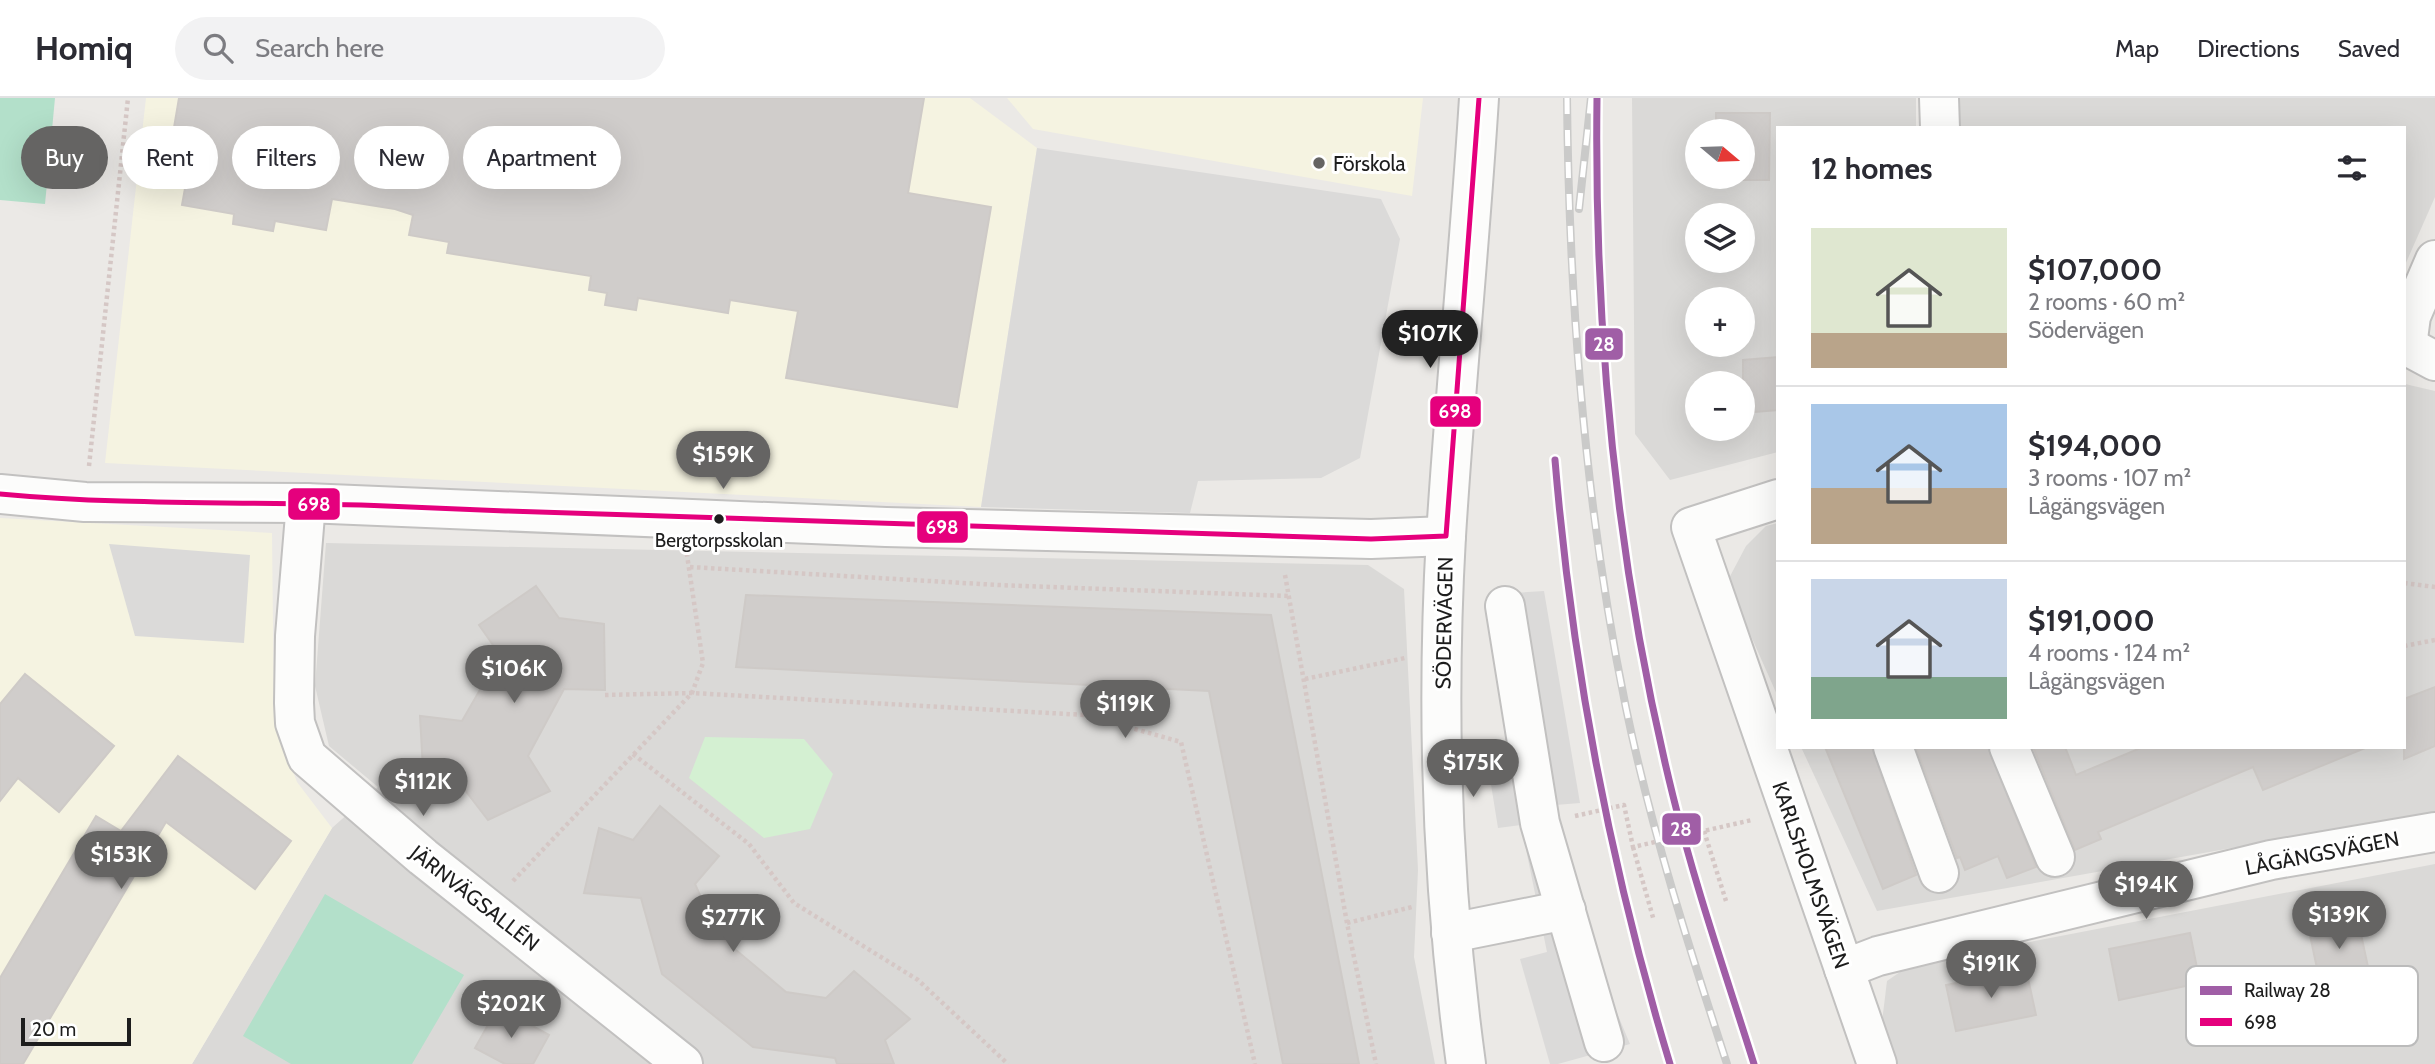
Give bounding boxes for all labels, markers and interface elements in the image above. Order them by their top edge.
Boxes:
search box [175,17,665,80]
text: Homiq [35,28,133,68]
icon: search [199,29,237,67]
text: Search here [255,32,384,64]
text: Map [2115,34,2159,63]
text: Directions [2197,34,2300,63]
text: Saved [2338,34,2400,63]
north arrow [1685,119,1755,189]
map controls [1685,119,1755,441]
chip: Buy [21,126,108,189]
chip: Rent [122,126,218,189]
chip: Filters [232,126,340,189]
chip: New [354,126,449,189]
chip: Apartment [463,126,621,189]
icon: filters [2333,149,2371,187]
text: 12 homes [1811,150,1933,187]
place label: Förskola [1333,151,1405,176]
marker: Förskola [1311,155,1327,171]
button: layers [1685,203,1755,273]
text: $107,000 [2028,251,2162,288]
icon: home [1867,256,1951,340]
button: + [1685,287,1755,357]
text: 2 rooms · 60 m² [2028,288,2185,316]
pin: $107K [1381,310,1479,370]
text: Södervägen [2028,316,2144,344]
text: $107K [1398,319,1462,347]
line badge: 28 [1584,327,1624,361]
text: 28 [1593,333,1615,356]
button: − [1685,371,1755,441]
line badge: 698 [1429,395,1482,428]
text: 698 [1439,400,1471,423]
text: $194,000 [2028,427,2162,464]
pin: $159K [674,432,772,491]
icon: home [1867,432,1951,516]
text: $159K [692,440,754,468]
text: 3 rooms · 107 m² [2028,464,2191,492]
line badge: 698 [287,487,341,521]
text: Lågängsvägen [2028,492,2165,520]
text: 698 [298,493,330,516]
line badge: 698 [916,510,969,544]
marker: Bergtorpsskolan [712,512,726,526]
text: 698 [926,516,958,539]
place label: Bergtorpsskolan [655,529,783,552]
street label: SÖDERVÄGEN [1430,556,1458,690]
text: $191,000 [2028,602,2155,639]
icon: home [1867,607,1951,691]
text: 4 rooms · 124 m² [2028,639,2190,667]
pin: $106K [465,646,563,705]
text: $106K [481,654,547,682]
text: Lågängsvägen [2028,667,2165,695]
pin: $119K [1076,680,1174,740]
text: $119K [1096,689,1154,717]
pin: $175K [1424,740,1522,799]
text: $175K [1443,748,1503,776]
pin: $112K [374,758,472,818]
text: $112K [395,767,451,795]
street label: KARLSHOLMSVÄGEN [1767,778,1855,972]
line badge: 28 [1661,812,1702,846]
text: 28 [1670,818,1692,841]
street label: LÅGÄNGSVÄGEN [2243,825,2401,880]
pin: $153K [72,832,170,891]
street label: JÄRNVÄGSALLÉN [405,839,545,956]
text: $153K [91,840,152,868]
pin: $194K [2097,862,2195,921]
text: $194K [2114,870,2178,898]
pin: $139K [2290,892,2388,951]
pin: $277K [684,894,782,954]
text: $139K [2308,900,2370,928]
text: $277K [701,903,765,931]
pin: $191K [1942,940,2040,1000]
text: $191K [1962,949,2020,977]
legend [2186,966,2418,1046]
text: Railway 28 [2244,979,2331,1002]
pin: $202K [462,981,560,1040]
text: $202K [477,989,545,1017]
text: 698 [2244,1011,2277,1034]
scale bar [21,1015,131,1047]
text: 20 m [32,1018,76,1041]

